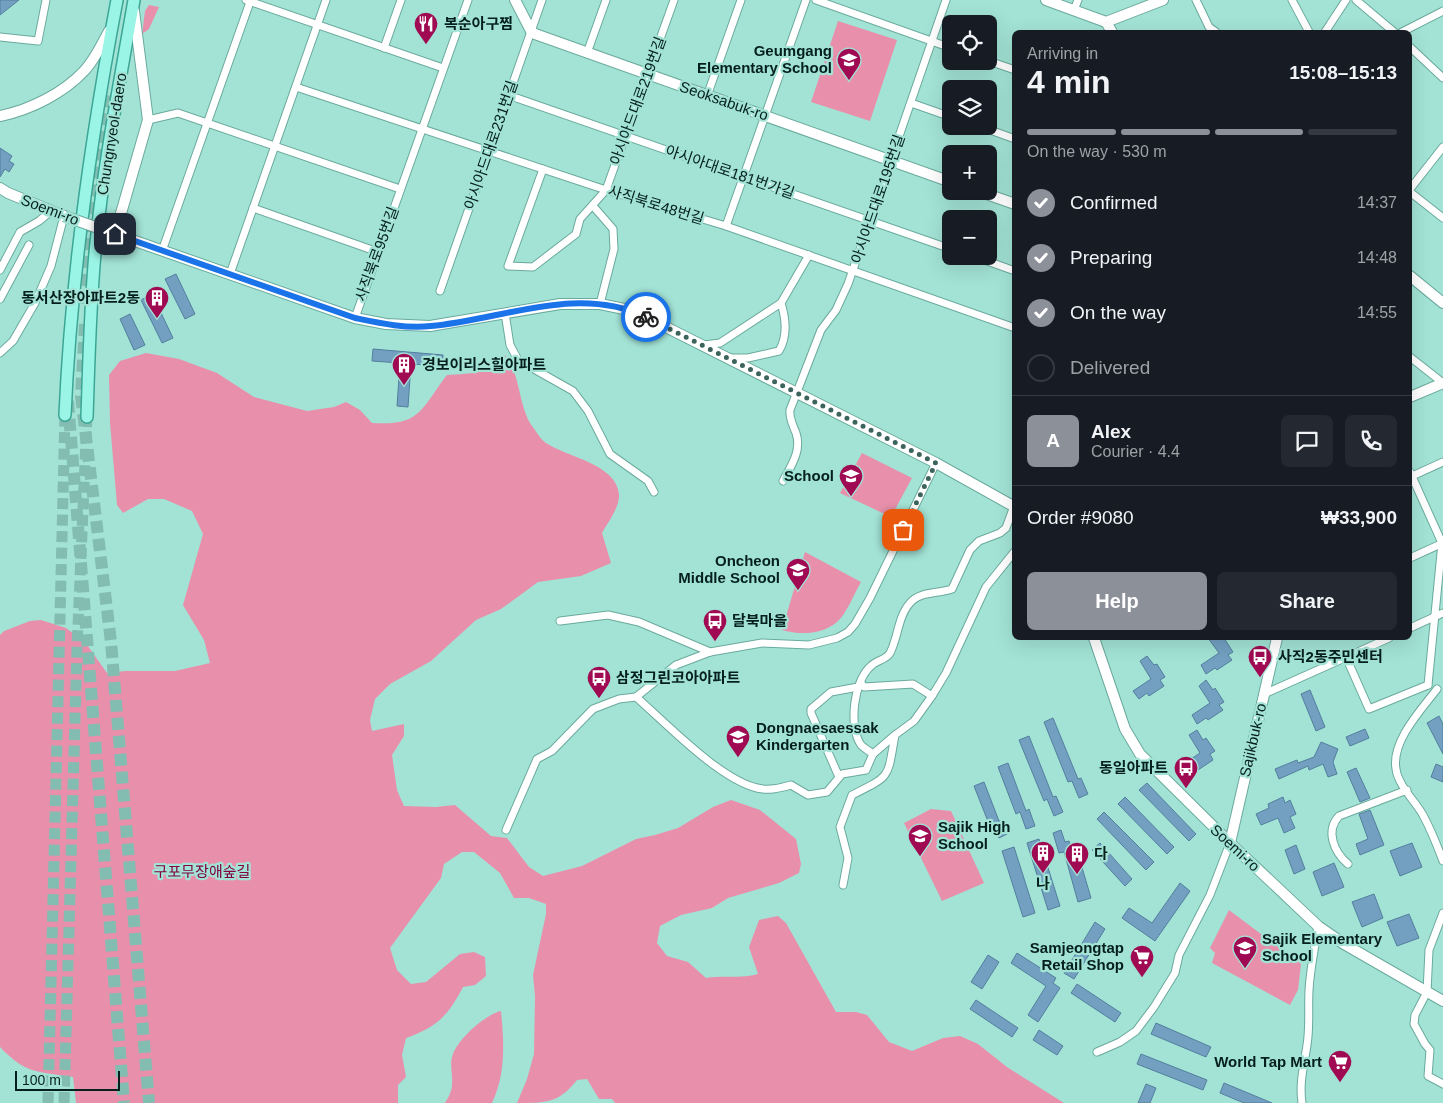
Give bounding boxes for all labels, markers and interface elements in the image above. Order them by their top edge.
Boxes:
restaurant icon: 복순아구찜 [413,11,439,45]
place label: 복순아구찜 [444,15,513,32]
map controls [942,15,997,265]
button: locate [942,15,997,70]
street label: 아시아드대로219번길 [606,34,669,167]
place label: Geumgang Elementary School [697,42,832,76]
text: Arriving in [1027,45,1098,62]
school or university icon: Geumgang Elementary School [836,47,862,81]
text: 15:08–15:13 [1289,62,1397,83]
text: 4 min [1027,64,1111,100]
street label: Chungnyeol-daero [93,72,130,196]
street label: Seoksabuk-ro [678,77,771,124]
street label: 아시아드대로231번길 [460,78,521,212]
button: layers [942,80,997,135]
street label: 아시아드대로195번길 [847,132,908,266]
street label: 아시아대로181번가길 [663,141,797,202]
text: On the way · 530 m [1027,143,1167,160]
button: + [942,145,997,200]
street label: 사직북로48번길 [606,182,706,227]
icon: check [1027,189,1055,217]
street label: Soemi-ro [19,191,82,228]
text: Confirmed [1070,192,1158,213]
text: 14:37 [1357,194,1397,211]
street label: 사직북로95번길 [352,204,402,303]
button: − [942,210,997,265]
pin [94,213,136,255]
icon: home [101,220,129,248]
icon: check [1027,244,1055,272]
text: Preparing [1070,247,1152,268]
text: 14:48 [1357,249,1397,266]
building icon: 동서산장아파트2동 [144,285,170,319]
place label: 동서산장아파트2동 [21,289,140,306]
courier [621,292,671,342]
icon: check [1027,299,1055,327]
text: On the way [1070,302,1166,323]
icon: bike [632,303,660,331]
text: 14:55 [1357,304,1397,321]
building icon: 경보이리스힐아파트 [391,352,417,386]
place label: 경보이리스힐아파트 [422,356,546,373]
text: Delivered [1070,357,1150,378]
button: chat [1281,415,1333,467]
button: phone [1345,415,1397,467]
text: Alex [1091,421,1131,442]
text: A [1046,430,1060,451]
text: Courier · 4.4 [1091,443,1180,460]
school or university icon: School [838,463,864,497]
place label: School [784,467,834,484]
text: Order #9080 [1027,507,1134,528]
text: ₩33,900 [1321,507,1397,528]
pin [882,509,924,551]
icon: bag [889,516,917,544]
place label: Oncheon Middle School [678,552,780,586]
school or university icon: Oncheon Middle School [785,557,811,591]
button: Help [1027,572,1207,630]
button: Share [1217,572,1397,630]
bus stop icon: 달북마을 [702,608,728,642]
place label: 달북마을 [732,612,787,629]
bus stop icon: 사직2동주민센터 [1247,644,1273,678]
place label: 사직2동주민센터 [1278,648,1383,665]
bus stop icon: 삼정그린코아아파트 [586,665,612,699]
place label: 삼정그린코아아파트 [616,669,740,686]
street label: Sajikbuk-ro [1236,701,1269,778]
place label: Dongnaesaessak Kindergarten [756,719,879,753]
school or university icon: Dongnaesaessak Kindergarten [725,724,751,758]
bus stop icon: 동일아파트 [1173,755,1199,789]
place label: 동일아파트 [1099,759,1168,776]
place label: Sajik High School [938,818,1011,852]
street label: Soemi-ro [1207,821,1263,875]
school or university icon: Sajik High School [907,823,933,857]
building icon: 나 [1030,840,1056,874]
building icon: 다 [1064,841,1090,875]
place label: 다 [1094,845,1108,862]
park label: 구포무장애숲길 [154,863,250,880]
place label: 나 [1036,875,1050,892]
place label: Sajik Elementary School [1262,930,1383,964]
school or university icon: Sajik Elementary School [1232,935,1258,969]
place label: Samjeongtap Retail Shop [1030,939,1124,973]
supermarket icon: Samjeongtap Retail Shop [1129,944,1155,978]
supermarket icon: World Tap Mart [1327,1049,1353,1083]
place label: World Tap Mart [1214,1053,1322,1070]
scale bar [15,1068,120,1091]
text: 100 m [22,1072,61,1088]

